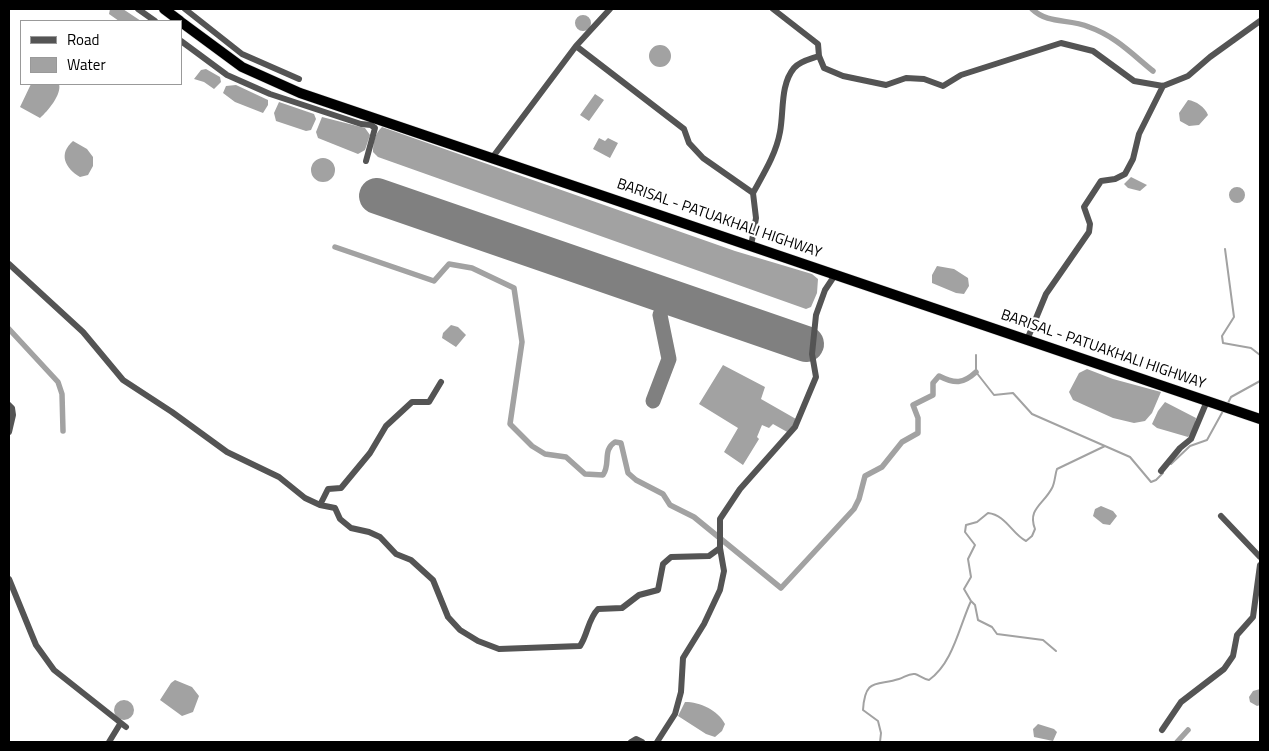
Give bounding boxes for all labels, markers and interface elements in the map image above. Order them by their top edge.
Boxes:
legend [20,20,182,85]
text: Road [67,28,99,51]
text: Water [67,53,106,76]
street label: BARISAL - PATUAKHALI HIGHWAY [614,175,824,263]
street label: BARISAL - PATUAKHALI HIGHWAY [998,306,1208,394]

